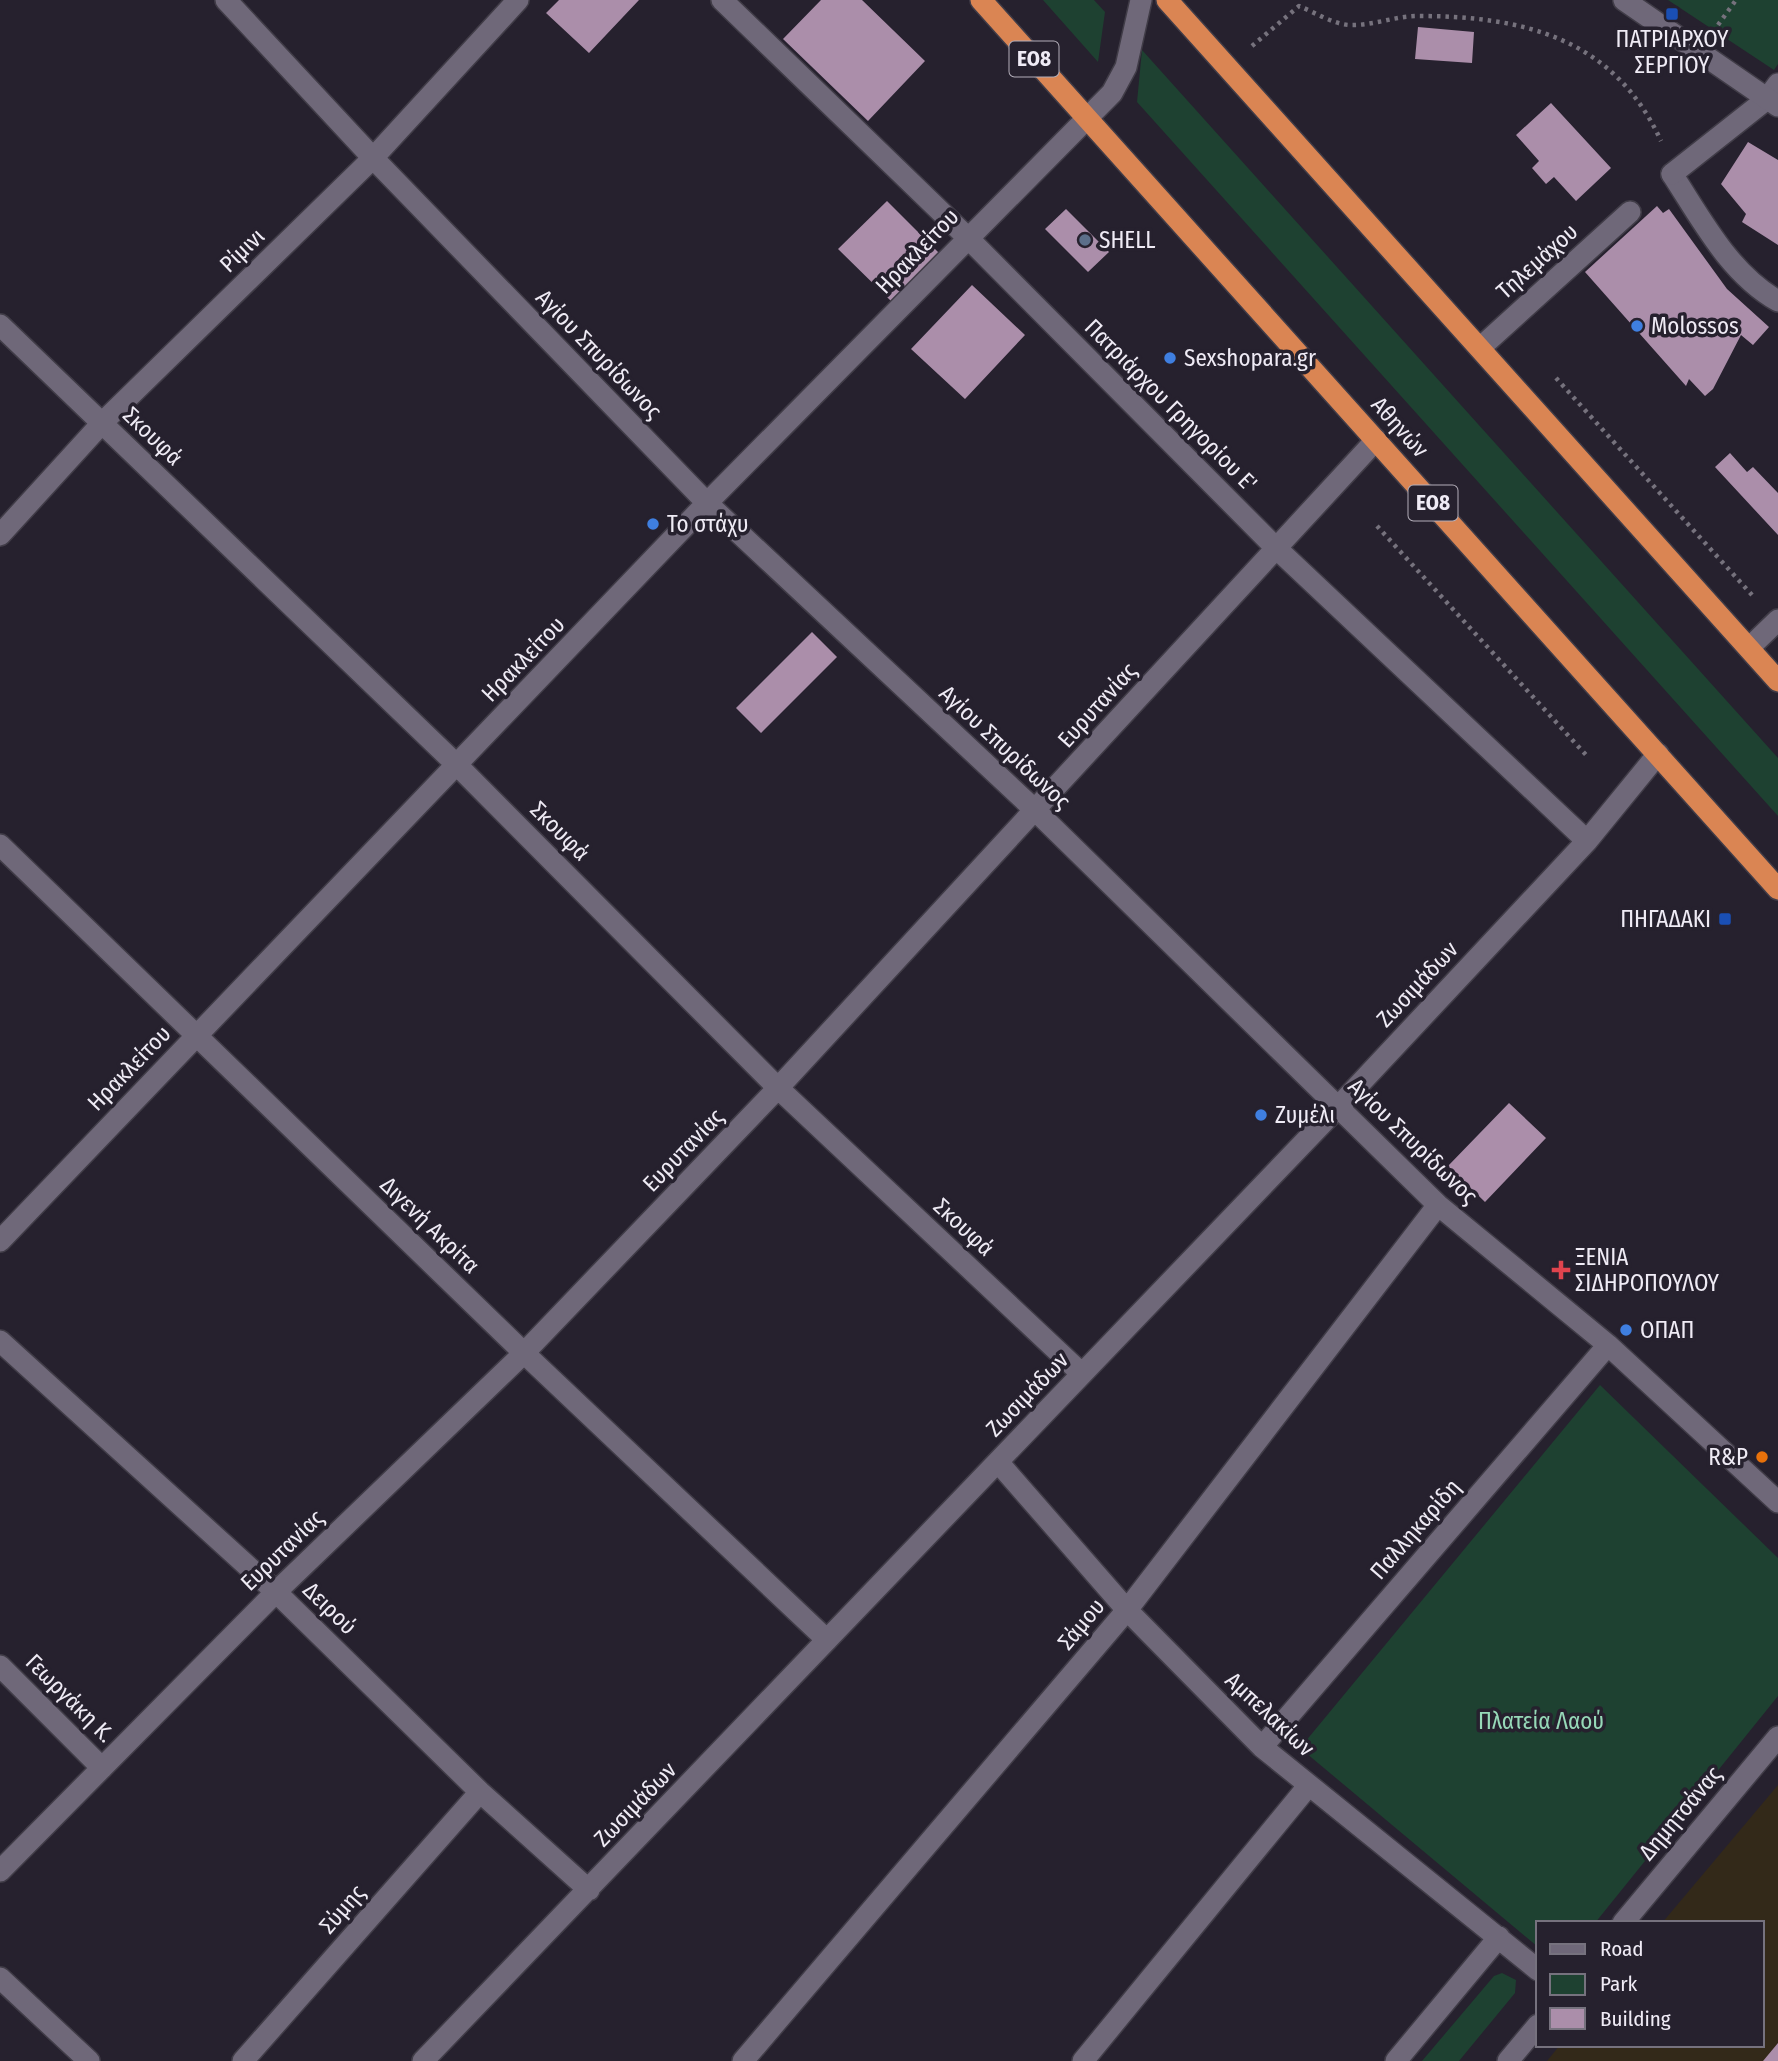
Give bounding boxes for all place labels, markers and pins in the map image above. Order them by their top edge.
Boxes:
marker: ΠΑΤΡΙΑΡΧΟΥ ΣΕΡΓΙΟΥ [1664,6,1680,22]
place label: ΠΑΤΡΙΑΡΧΟΥ ΣΕΡΓΙΟΥ [1616,25,1729,79]
place label: SHELL [1099,226,1156,254]
marker: SHELL [1077,232,1093,248]
place label: Molossos [1651,312,1739,340]
marker: Molossos [1629,318,1645,334]
place label: Sexshopara.gr [1184,344,1316,372]
marker: Sexshopara.gr [1162,350,1178,366]
place label: Το στάχυ [667,510,749,538]
marker: Το στάχυ [645,516,661,532]
place label: ΠΗΓΑΔΑΚΙ [1620,905,1711,933]
marker: ΠΗΓΑΔΑΚΙ [1717,911,1733,927]
place label: Ζυμέλι [1275,1101,1335,1129]
marker: Ζυμέλι [1253,1107,1269,1123]
place label: ΞΕΝΙΑ ΣΙΔΗΡΟΠΟΥΛΟΥ [1575,1243,1720,1297]
marker: ΞΕΝΙΑ ΣΙΔΗΡΟΠΟΥΛΟΥ [1553,1262,1569,1278]
place label: ΟΠΑΠ [1640,1316,1694,1344]
marker: ΟΠΑΠ [1618,1322,1634,1338]
place label: R&P [1708,1443,1748,1471]
marker: R&P [1754,1449,1770,1465]

